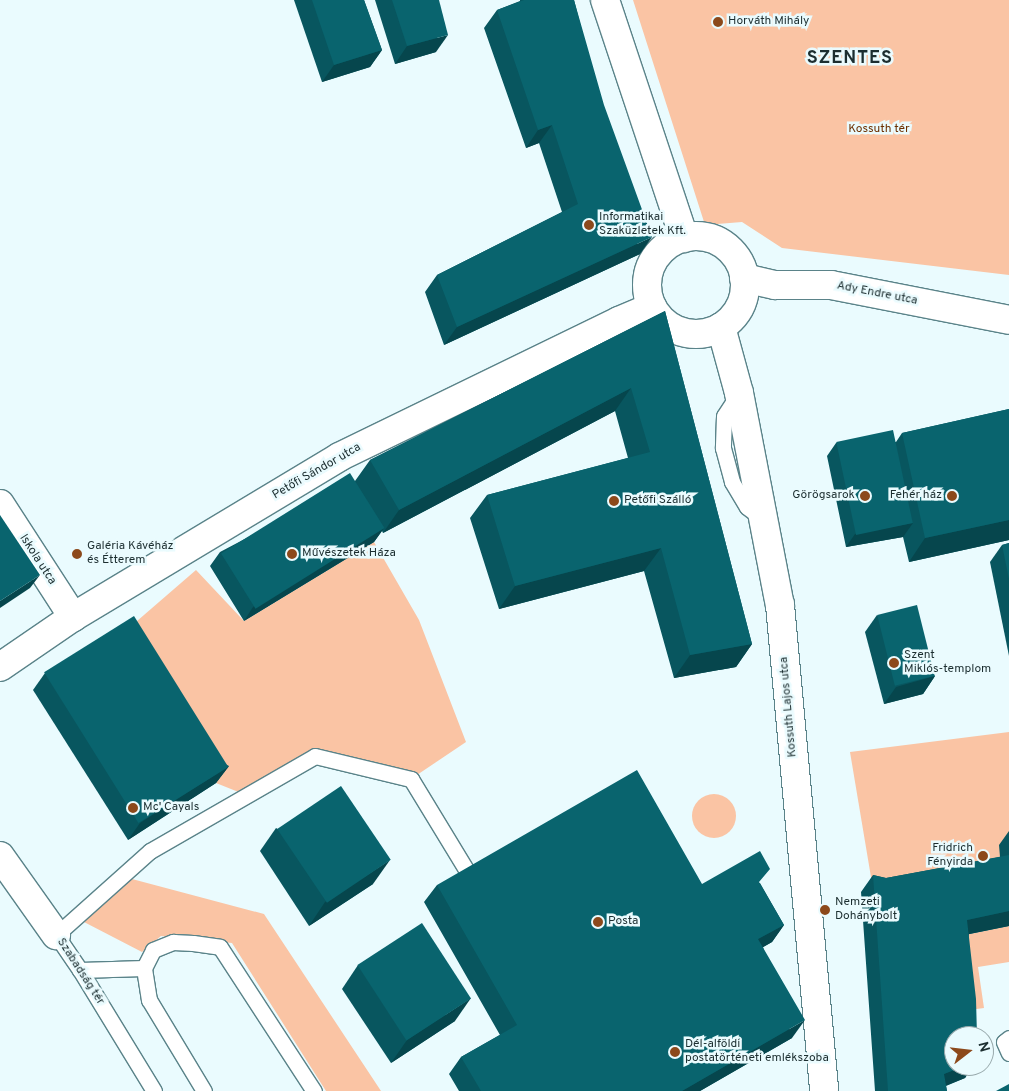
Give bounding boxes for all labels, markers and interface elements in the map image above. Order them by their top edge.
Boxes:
place label: Horváth Mihály [728,15,809,29]
marker: Horváth Mihály [712,16,724,28]
district label: SZENTES [806,48,894,70]
park label: Kossuth tér [848,123,910,137]
place label: Informatikai Szaküzletek Kft. [599,211,686,239]
marker: Informatikai Szaküzletek Kft. [583,219,595,231]
street label: Ady Endre utca [835,279,919,309]
street label: Petőfi Sándor utca [270,441,364,503]
place label: Görögsarok [792,489,855,503]
place label: Fehér ház [890,489,942,503]
marker: Görögsarok [859,490,871,502]
marker: Fehér ház [946,490,958,502]
place label: Petőfi Szálló [624,494,691,508]
marker: Petőfi Szálló [608,495,620,507]
street label: Iskola utca [15,532,59,588]
place label: Galéria Kávéház és Étterem [87,540,174,568]
place label: Művészetek Háza [302,547,396,561]
marker: Galéria Kávéház és Étterem [71,548,83,560]
marker: Művészetek Háza [286,548,298,560]
place label: Szent Miklós-templom [904,649,991,677]
street label: Kossuth Lajos utca [777,656,801,758]
marker: Szent Miklós-templom [888,657,900,669]
place label: Mc' Cayals [143,801,199,815]
marker: Mc' Cayals [127,802,139,814]
place label: Fridrich Fényirda [927,842,973,870]
marker: Fridrich Fényirda [977,850,989,862]
place label: Nemzeti Dohánybolt [835,896,897,924]
marker: Nemzeti Dohánybolt [819,904,831,916]
place label: Posta [608,915,638,929]
marker: Posta [592,916,604,928]
street label: Szabadság tér [53,936,107,1008]
north arrow [944,1026,994,1076]
place label: Dél-alföldi postatörténeti emlékszoba [685,1038,829,1066]
text: N [973,1040,992,1054]
marker: Dél-alföldi postatörténeti emlékszoba [669,1046,681,1058]

